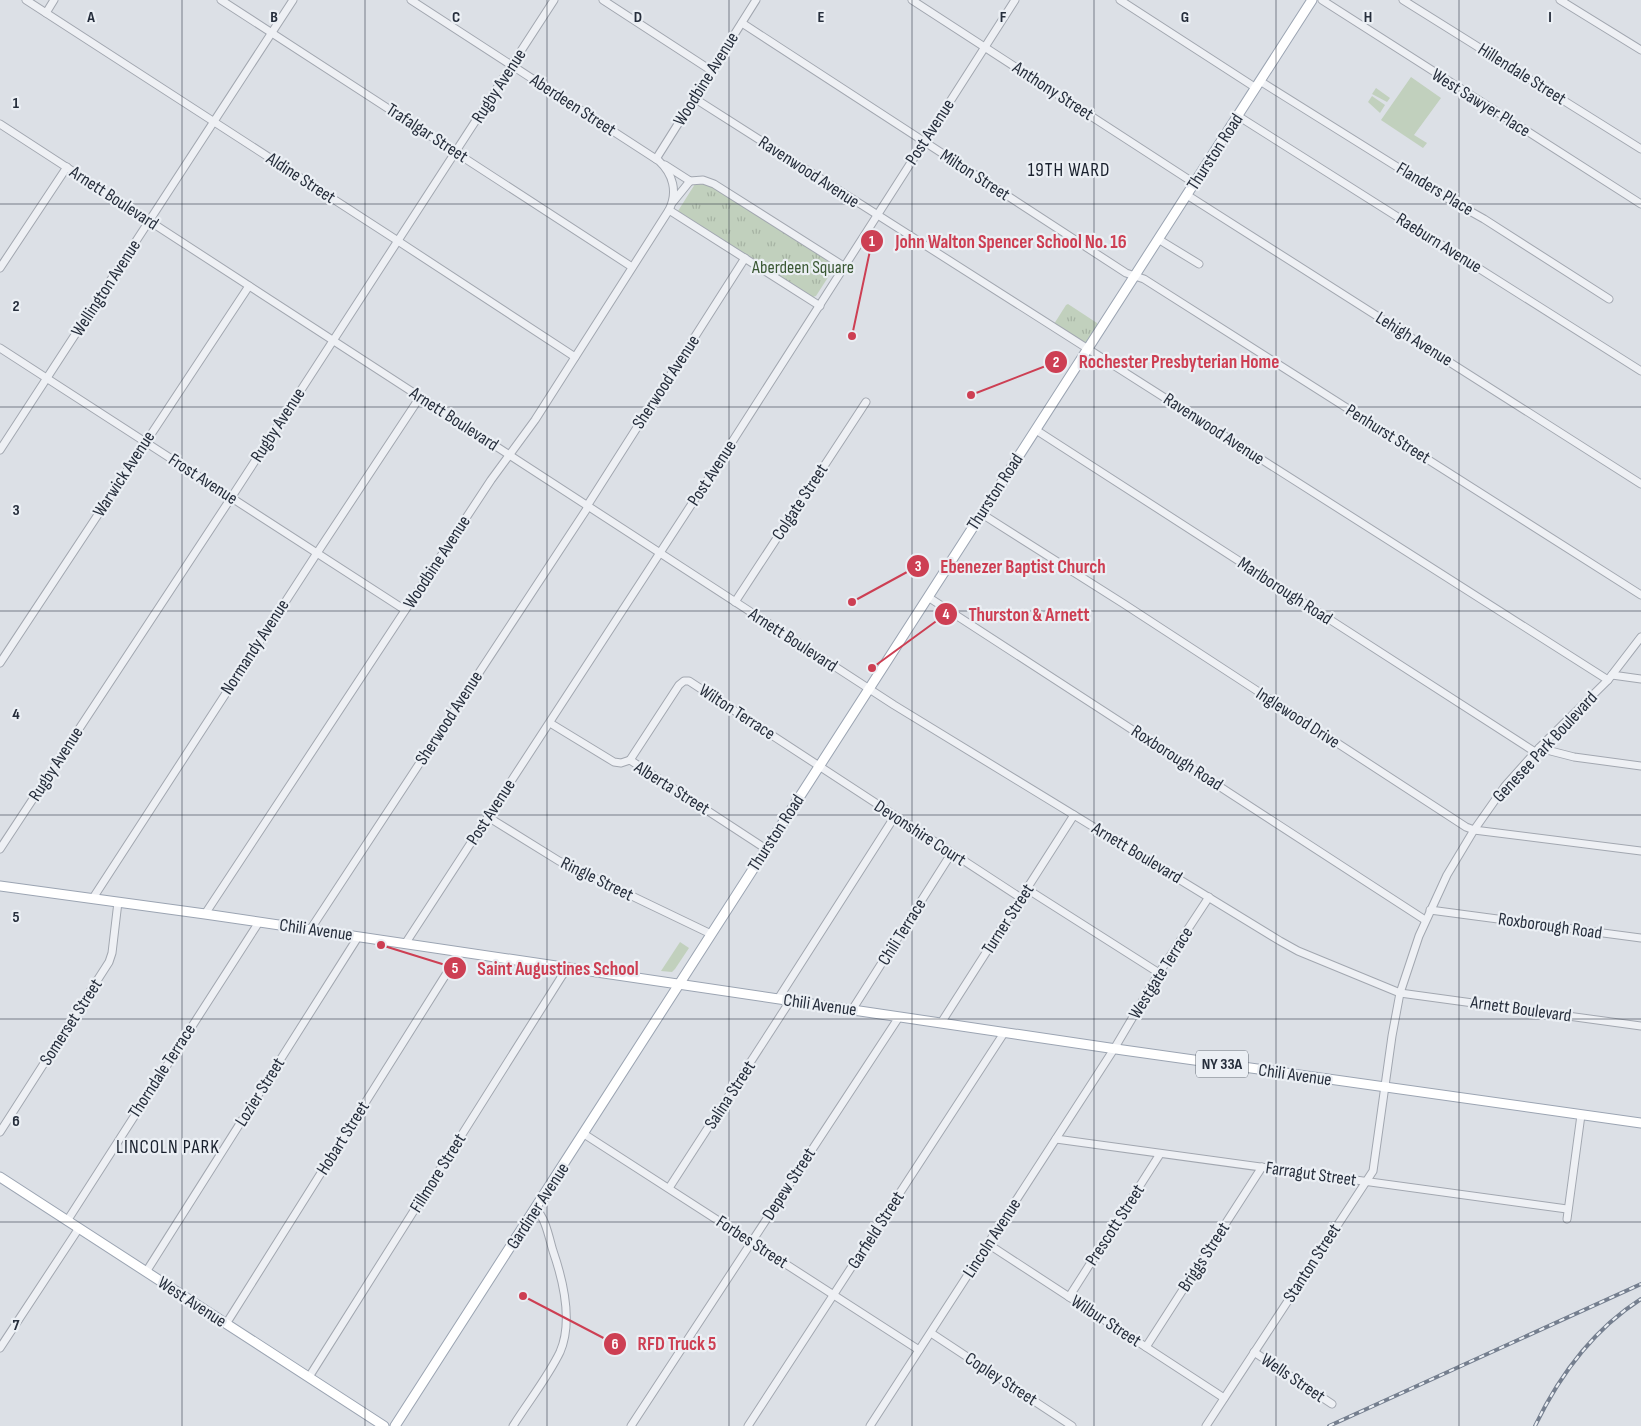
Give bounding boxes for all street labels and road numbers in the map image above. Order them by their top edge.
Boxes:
street label: Woodbine Avenue [669,28,743,130]
street label: Hillendale Street [1474,39,1570,110]
street label: Rugby Avenue [467,45,531,127]
street label: Anthony Street [1008,57,1098,125]
street label: West Sawyer Place [1428,64,1534,142]
street label: Aberdeen Street [525,69,620,141]
street label: Post Avenue [901,95,959,169]
street label: Trafalgar Street [382,99,472,167]
street label: Thurston Road [1182,110,1248,194]
street label: Ravenwood Avenue [755,132,863,212]
street label: Milton Street [936,145,1014,206]
street label: Aldine Street [262,147,340,208]
street label: Flanders Place [1393,158,1477,220]
street label: Arnett Boulevard [65,161,162,234]
street label: Raeburn Avenue [1392,208,1486,278]
street label: Wellington Avenue [67,236,145,340]
street label: Lehigh Avenue [1372,307,1456,371]
street label: Sherwood Avenue [628,331,704,433]
street label: Arnett Boulevard [405,382,502,455]
street label: Rugby Avenue [246,384,310,466]
street label: Ravenwood Avenue [1160,389,1268,469]
street label: Penhurst Street [1342,400,1434,468]
street label: Warwick Avenue [89,427,159,521]
street label: Post Avenue [683,436,741,510]
street label: Frost Avenue [165,449,241,509]
street label: Thurston Road [962,450,1028,534]
street label: Colgate Street [768,460,833,544]
street label: Woodbine Avenue [399,512,475,612]
street label: Marlborough Road [1234,553,1336,629]
street label: Normandy Avenue [216,595,294,699]
street label: Arnett Boulevard [744,603,841,676]
street label: Sherwood Avenue [411,667,487,769]
street label: Wilton Terrace [695,680,779,744]
street label: Inglewood Drive [1252,683,1344,753]
street label: Genesee Park Boulevard [1488,687,1602,807]
street label: Roxborough Road [1127,721,1227,795]
street label: Rugby Avenue [24,723,88,805]
street label: Alberta Street [630,756,714,820]
street label: Post Avenue [462,775,520,849]
street label: Thurston Road [743,791,809,875]
street label: Devonshire Court [870,796,970,871]
street label: Arnett Boulevard [1087,817,1186,888]
street label: Ringle Street [557,852,637,906]
street label: Turner Street [978,879,1039,958]
street label: Chili Terrace [873,895,931,969]
street label: Roxborough Road [1497,908,1603,944]
street label: Chili Avenue [278,914,354,946]
street label: Westgate Terrace [1124,923,1198,1023]
street label: Somerset Street [35,974,107,1069]
street label: Chili Avenue [782,989,858,1021]
street label: Arnett Boulevard [1468,991,1573,1026]
street label: Thorndale Terrace [124,1020,200,1122]
road number: NY 33A [1196,1050,1248,1078]
street label: Lozier Street [231,1053,290,1130]
street label: Salina Street [700,1056,760,1133]
street label: Chili Avenue [1257,1059,1333,1091]
street label: Hobart Street [312,1097,374,1179]
street label: Fillmore Street [405,1129,471,1216]
street label: Depew Street [758,1144,820,1224]
street label: Farragut Street [1264,1157,1358,1191]
street label: Gardiner Avenue [502,1159,574,1253]
street label: Prescott Street [1081,1180,1149,1270]
street label: Garfield Street [843,1187,909,1273]
street label: Lincoln Avenue [959,1194,1025,1282]
street label: Forbes Street [712,1211,792,1273]
street label: Briggs Street [1174,1218,1234,1296]
street label: Stanton Street [1279,1219,1345,1306]
street label: West Avenue [154,1272,230,1332]
street label: Wilbur Street [1067,1291,1145,1352]
street label: Copley Street [961,1348,1041,1410]
street label: Wells Street [1257,1349,1329,1407]

